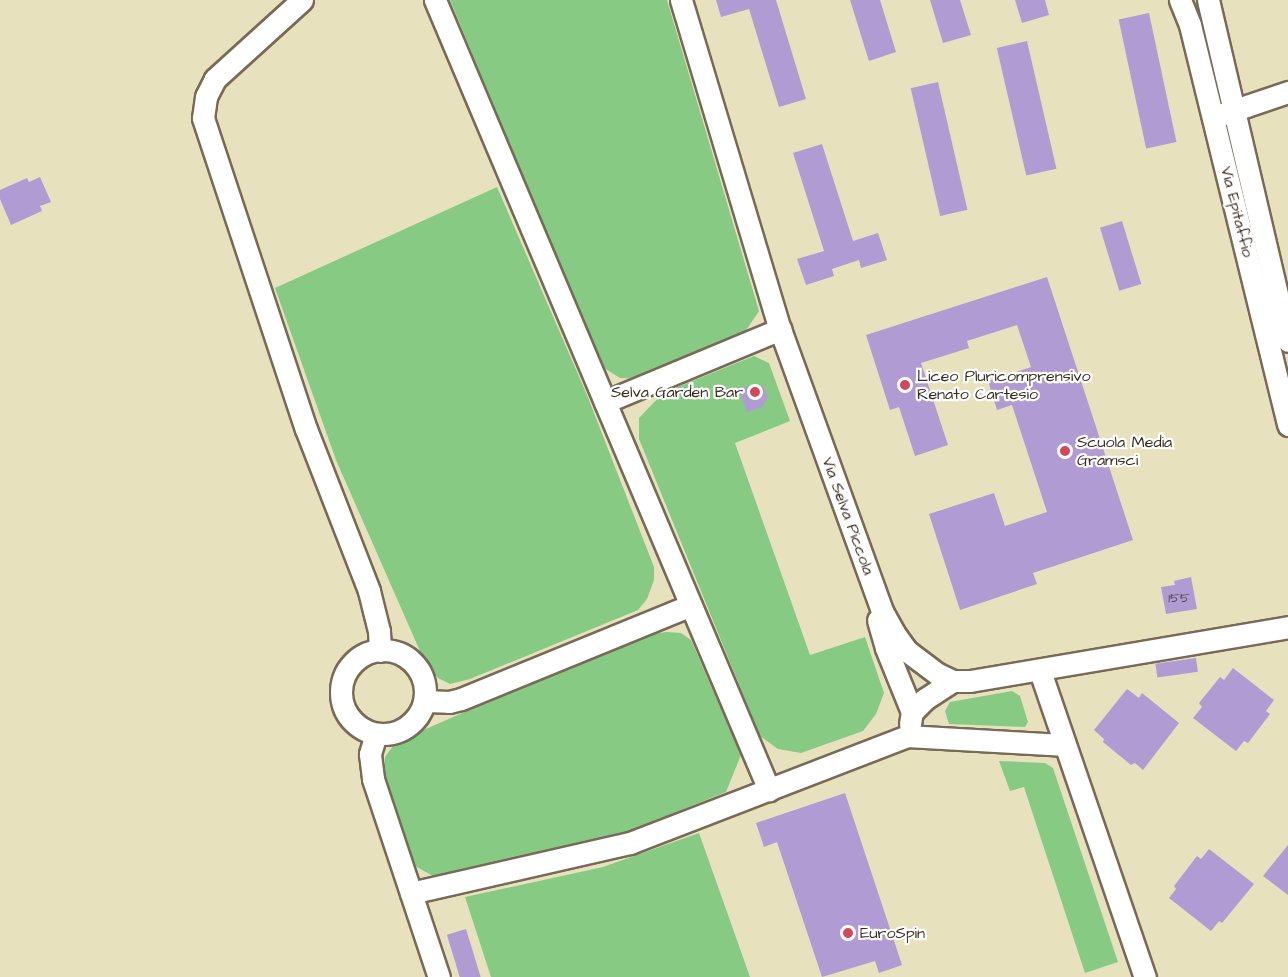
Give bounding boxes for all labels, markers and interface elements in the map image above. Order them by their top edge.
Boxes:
street label: Via Epitaffio [1216,165,1258,259]
place label: Liceo Pluricomprensivo Renato Cartesio [917,366,1090,404]
marker: Liceo Pluricomprensivo Renato Cartesio [898,378,912,392]
place label: Selva Garden Bar [611,382,743,402]
marker: Selva Garden Bar [748,385,762,399]
place label: Scuola Media Gramsci [1077,432,1172,470]
marker: Scuola Media Gramsci [1058,444,1072,458]
street label: Via Selva Piccola [818,455,878,577]
house number: 155 [1168,590,1190,606]
place label: EuroSpin [860,923,925,943]
marker: EuroSpin [841,926,855,940]

